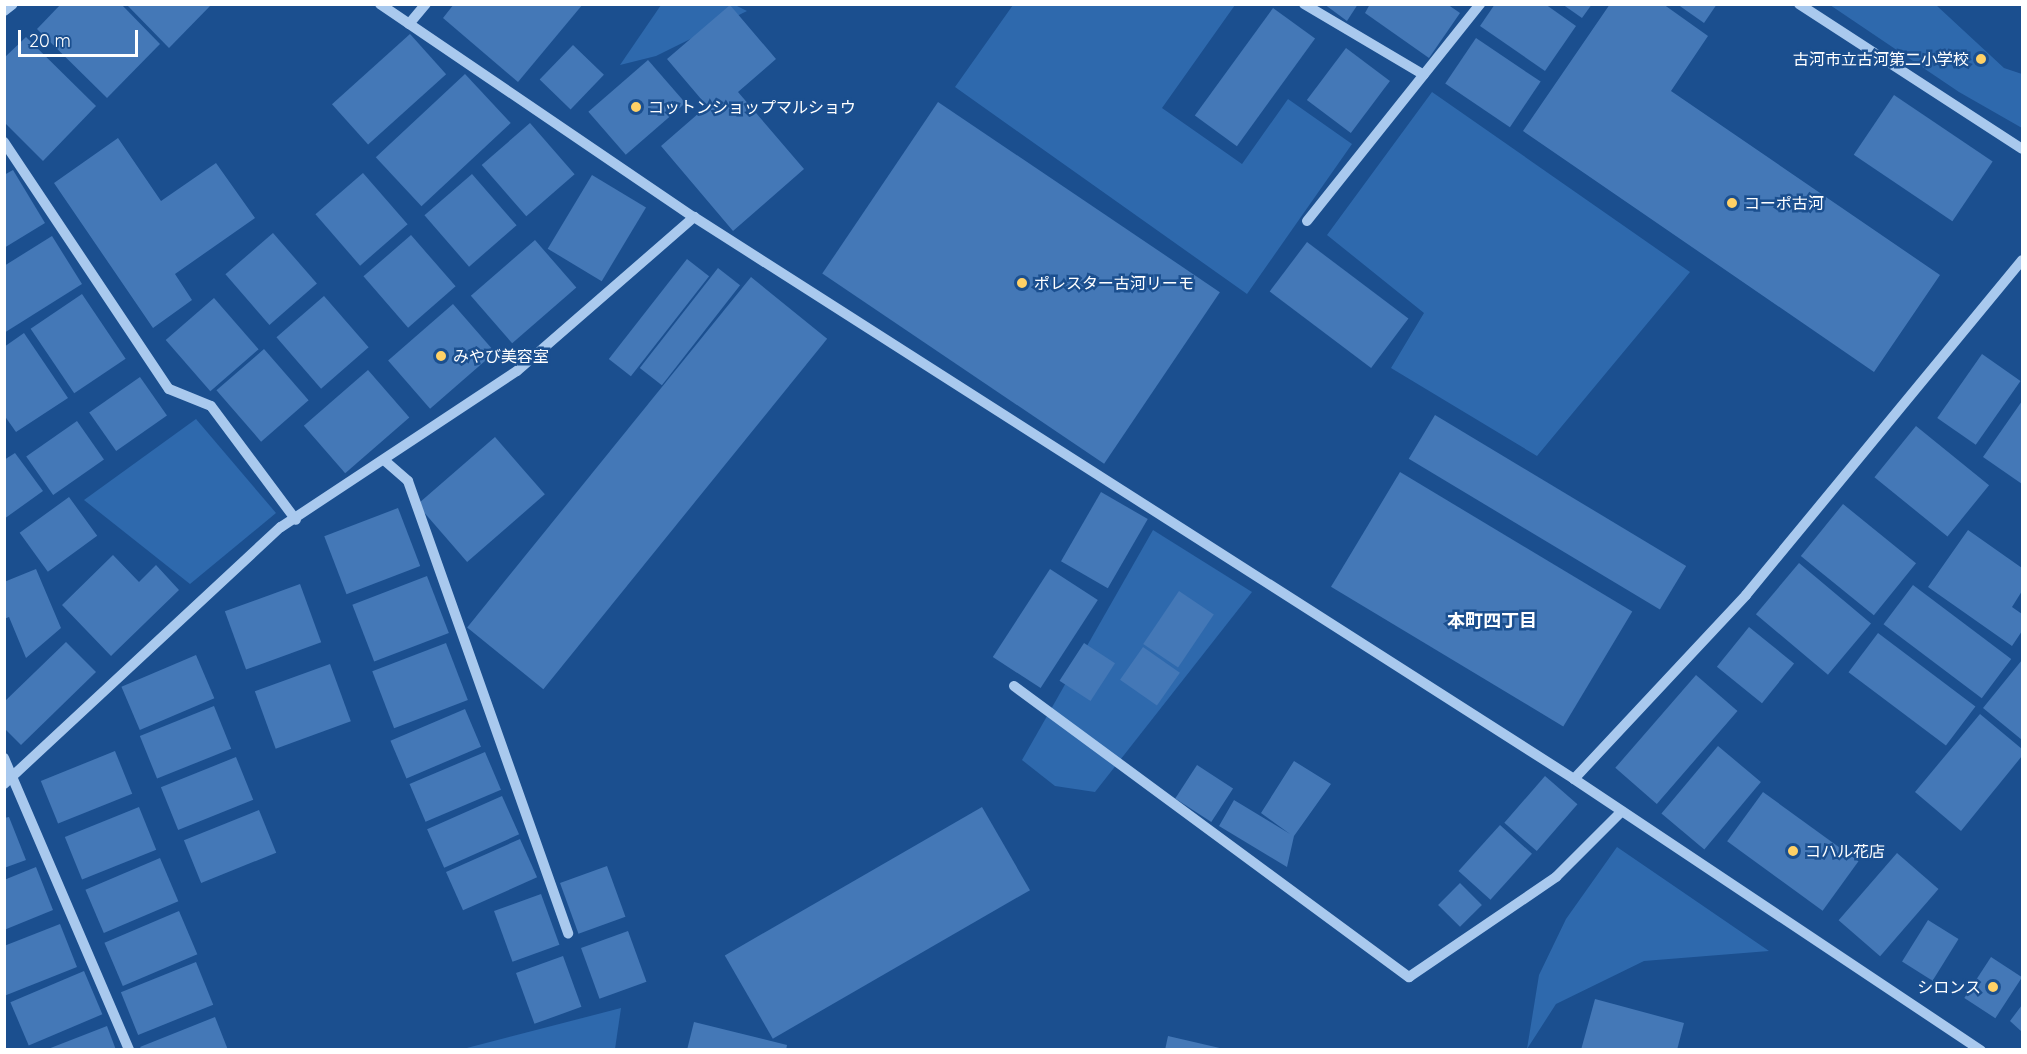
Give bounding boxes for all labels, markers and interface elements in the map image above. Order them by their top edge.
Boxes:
scale bar [21,18,141,56]
text: 20 m [29,29,71,52]
place label: 古河市立古河第二小学校 [1793,49,1969,69]
marker: 古河市立古河第二小学校 [1974,52,1988,66]
place label: コットンショップマルショウ [648,97,856,117]
marker: コットンショップマルショウ [629,100,643,114]
place label: コーポ古河 [1744,193,1824,213]
marker: コーポ古河 [1725,196,1739,210]
place label: ポレスター古河リーモ [1034,273,1194,293]
marker: ポレスター古河リーモ [1015,276,1029,290]
place label: みやび美容室 [453,346,549,366]
marker: みやび美容室 [434,349,448,363]
district label: 本町四丁目 [1447,610,1537,632]
place label: コハル花店 [1805,841,1885,861]
marker: コハル花店 [1786,844,1800,858]
place label: シロンス [1917,977,1981,997]
marker: シロンス [1986,980,2000,994]

